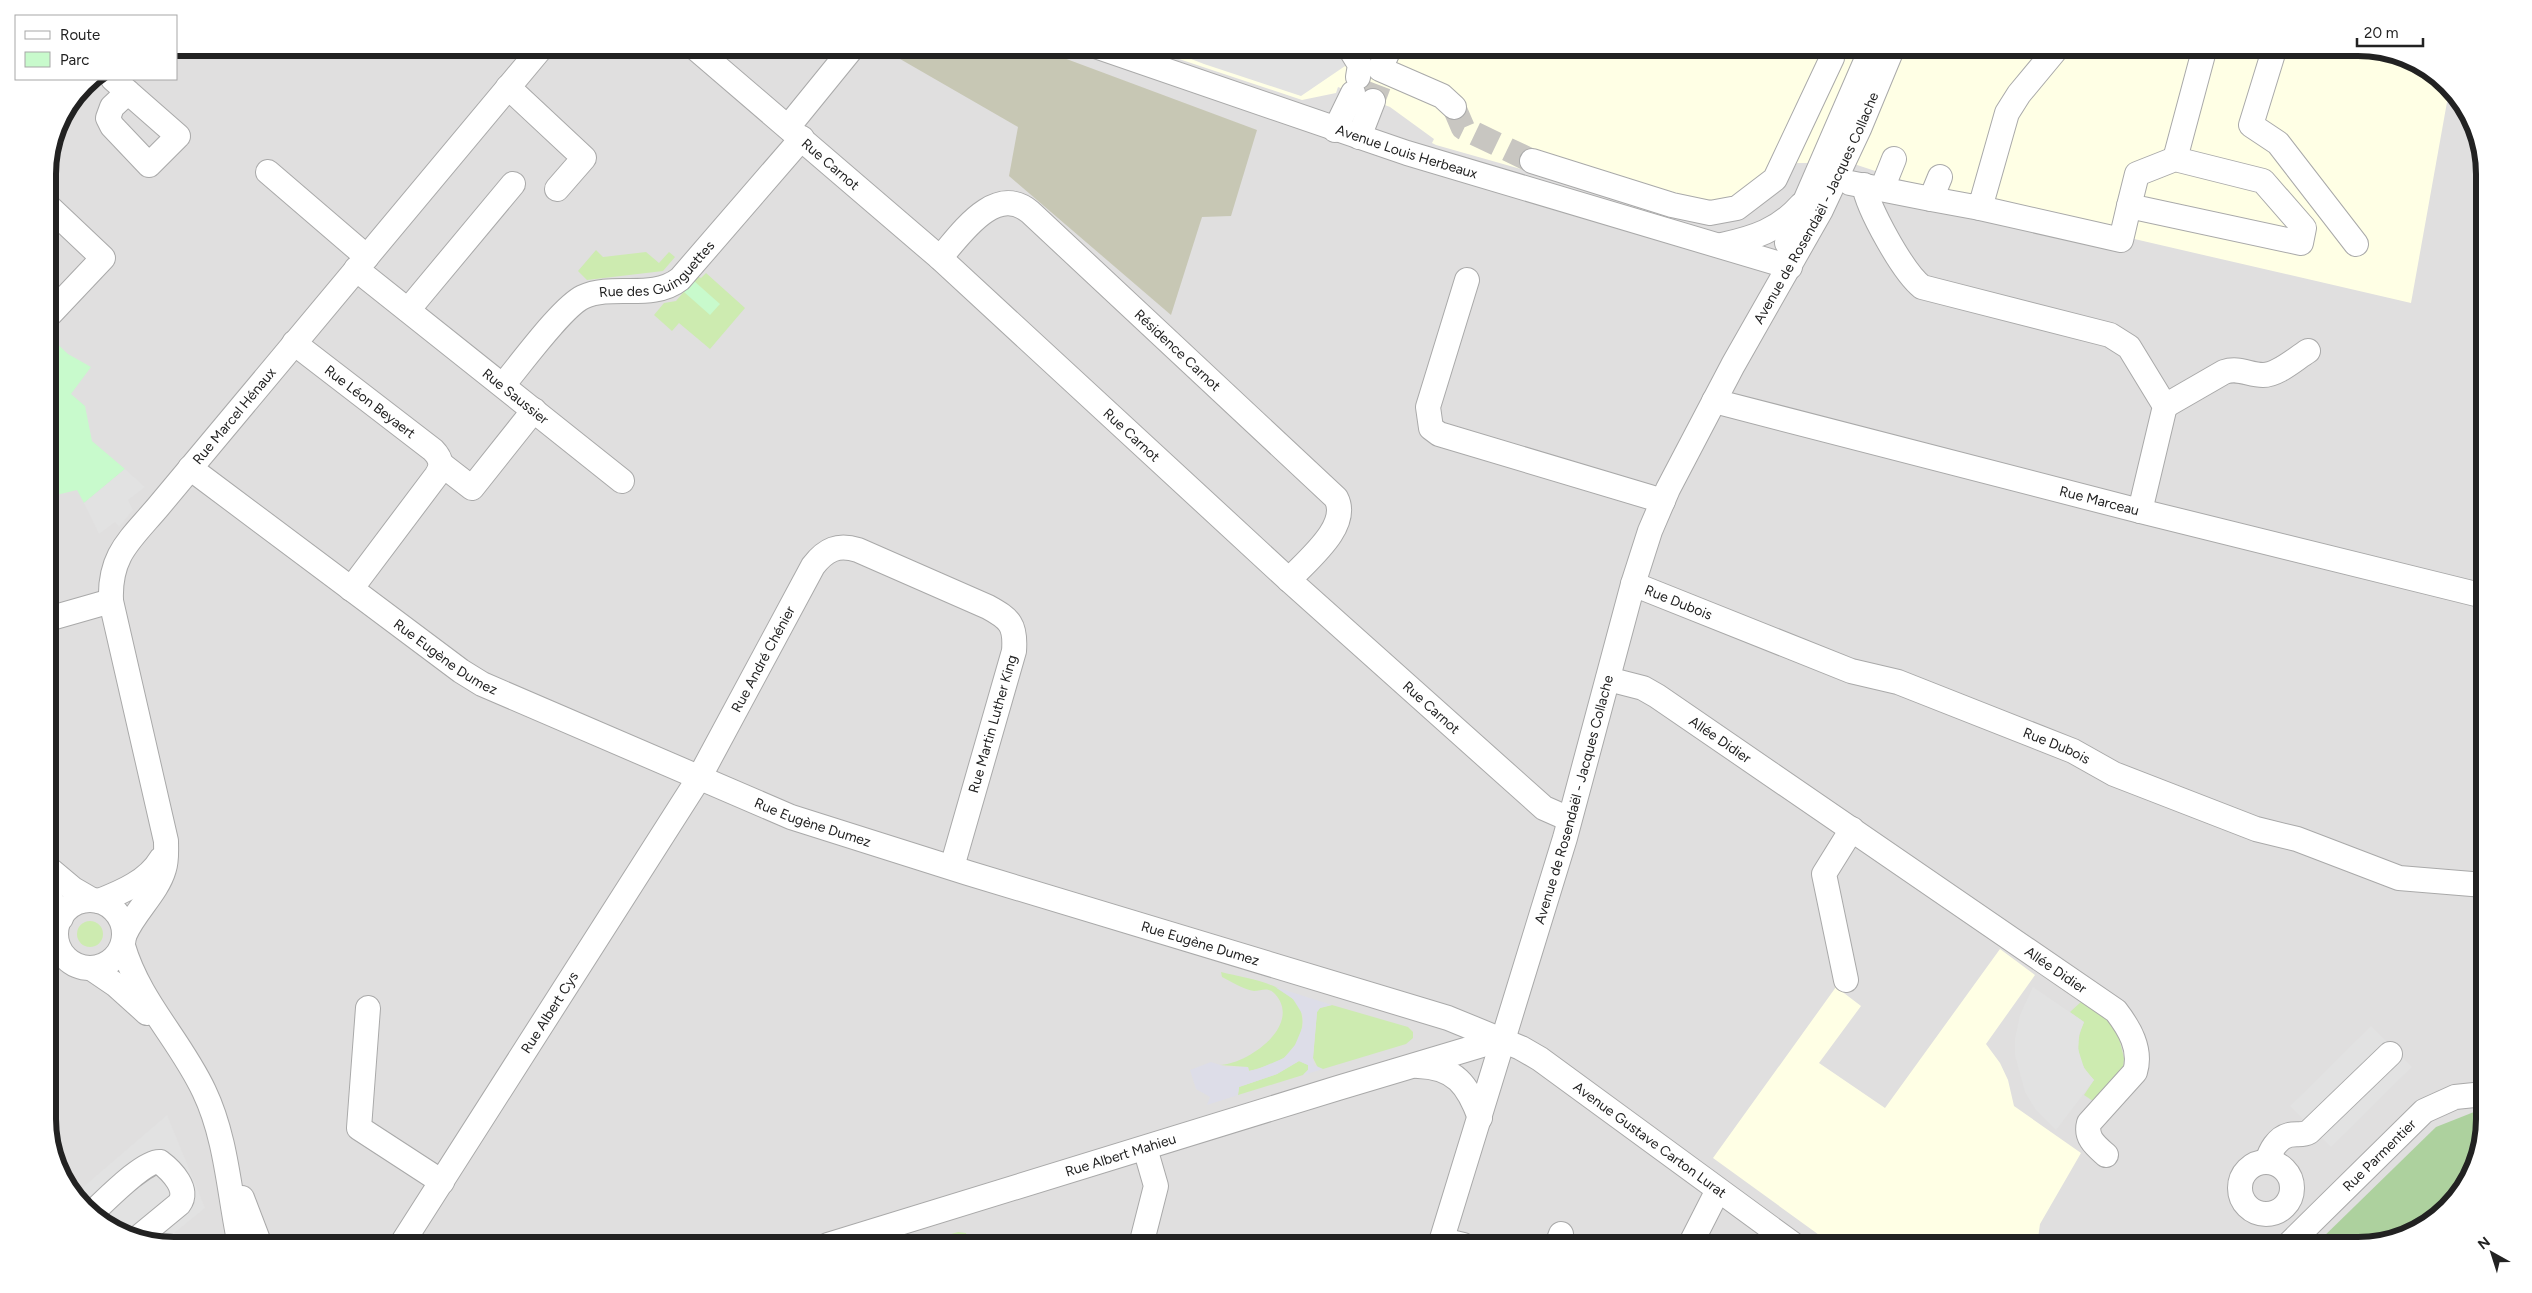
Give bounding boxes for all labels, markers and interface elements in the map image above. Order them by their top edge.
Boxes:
legend [15,15,178,80]
scale bar [2357,15,2423,47]
text: 20 m [2364,24,2398,42]
text: Route [60,26,100,44]
text: Parc [60,51,89,69]
street label: Avenue de Rosendaël - Jacques Collache [1750,89,1882,327]
street label: Avenue Louis Herbeaux [1334,121,1480,182]
street label: Rue Carnot [798,135,863,194]
street label: Rue des Guinguettes [598,237,718,301]
street label: Résidence Carnot [1131,306,1224,394]
street label: Rue Léon Beyaert [321,361,419,442]
street label: Rue Marcel Hénaux [189,364,280,468]
street label: Rue Saussier [479,365,552,428]
street label: Rue Carnot [1100,405,1164,465]
street label: Rue Marceau [2058,482,2141,519]
street label: Rue Dubois [1642,581,1715,623]
street label: Rue André Chénier [727,603,799,715]
street label: Rue Eugène Dumez [390,615,500,698]
street label: Rue Martin Luther King [965,653,1021,795]
street label: Avenue de Rosendaël - Jacques Collache [1531,673,1617,926]
street label: Rue Carnot [1399,677,1464,737]
street label: Allée Didier [1686,712,1755,767]
street label: Rue Dubois [2021,724,2093,767]
street label: Rue Eugène Dumez [752,794,873,850]
street label: Rue Eugène Dumez [1139,917,1262,969]
street label: Allée Didier [2022,943,2090,997]
street label: Rue Albert Cys [517,968,582,1056]
street label: Avenue Gustave Carton Lurat [1570,1078,1730,1201]
street label: Rue Parmentier [2339,1115,2419,1195]
street label: Rue Albert Mahieu [1063,1130,1178,1180]
north arrow [2467,1228,2517,1278]
text: N [2475,1233,2494,1253]

